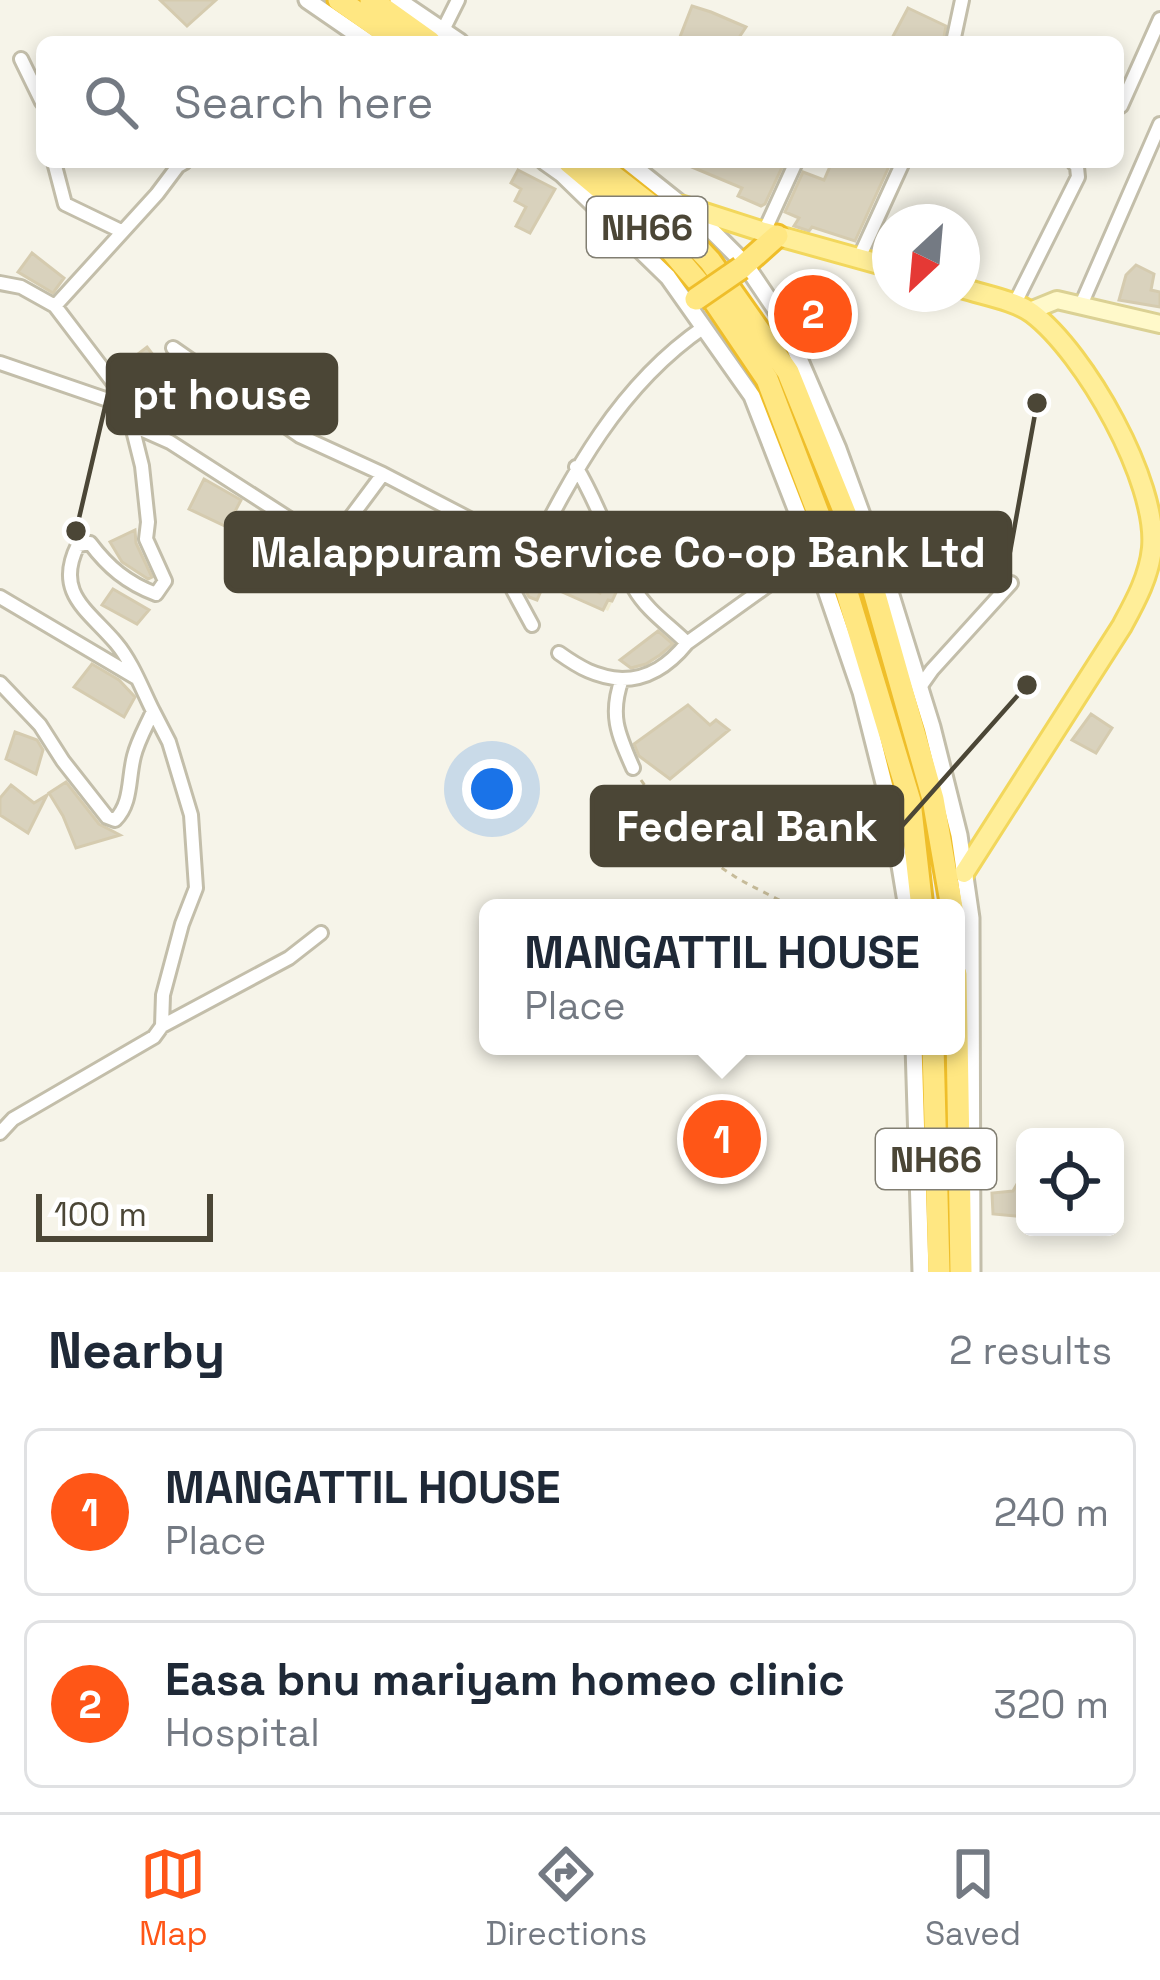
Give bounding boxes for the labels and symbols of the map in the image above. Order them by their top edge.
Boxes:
road number: NH66 [587,197,707,257]
north arrow [872,204,980,312]
pin: 2 [774,269,852,359]
callout: pt house [108,355,336,433]
text: pt house [132,368,312,421]
callout: Malappuram Service Co-op Bank Ltd [226,513,1010,591]
text: Malappuram Service Co-op Bank Ltd [250,526,986,579]
your location [462,759,522,819]
callout: Federal Bank [592,787,902,865]
text: Federal Bank [616,800,878,853]
pin: 1 [683,1094,761,1184]
road number: NH66 [876,1129,996,1189]
scale bar [36,1188,213,1241]

